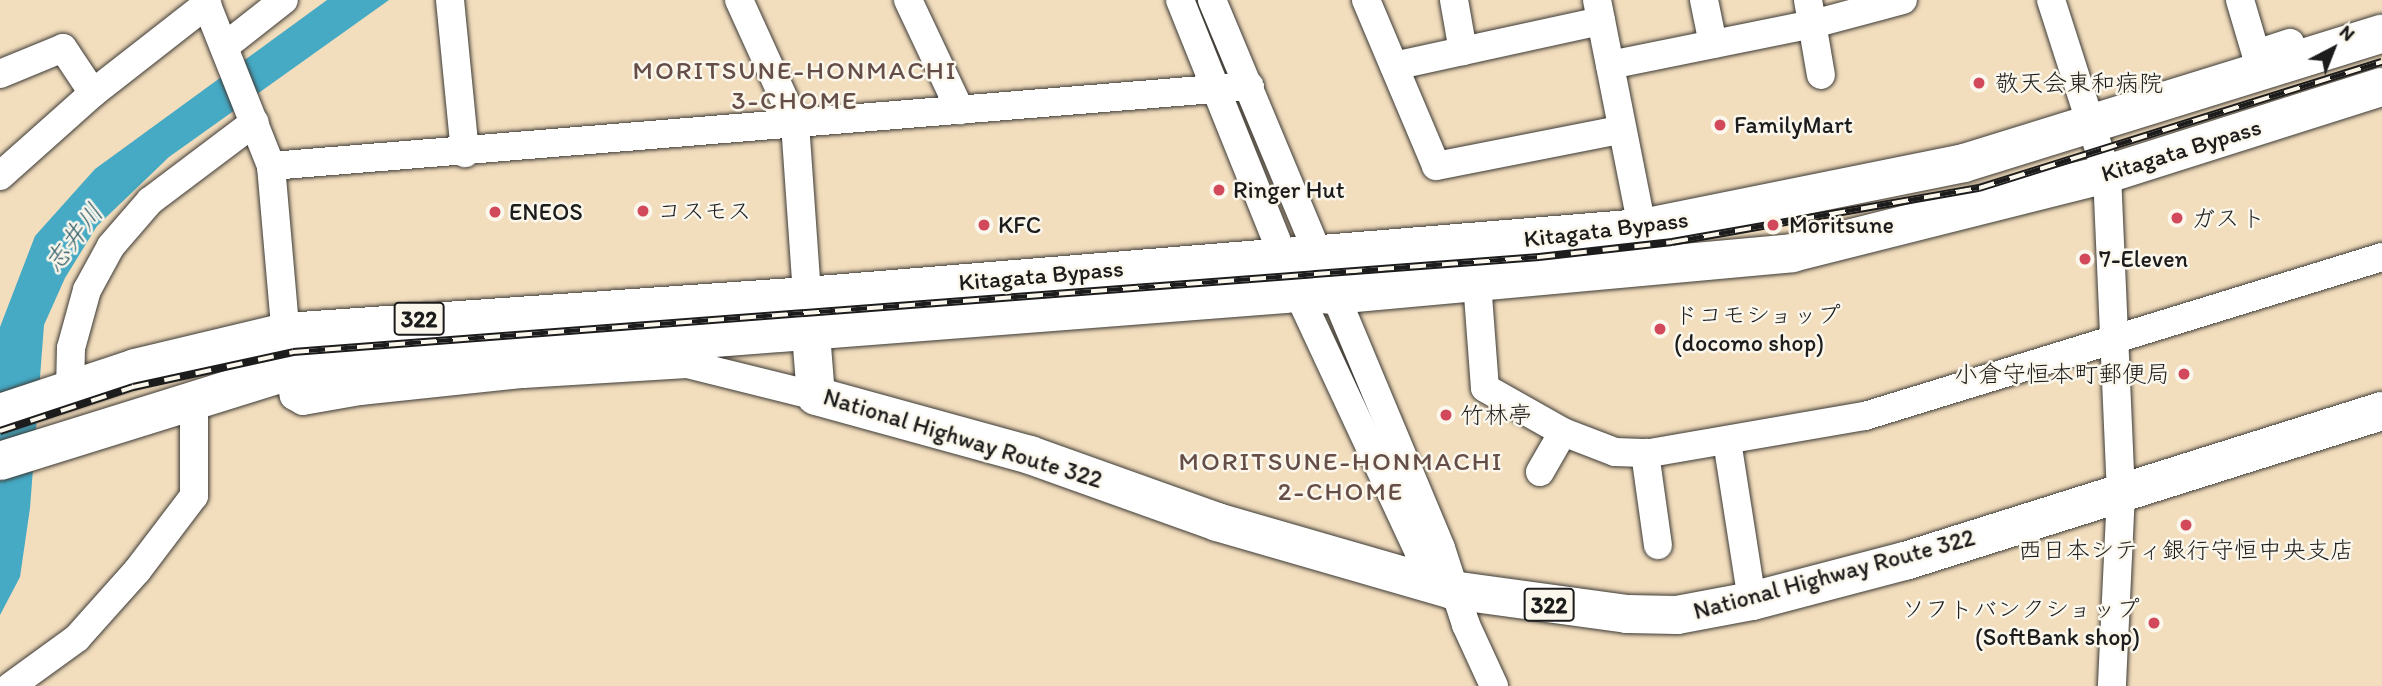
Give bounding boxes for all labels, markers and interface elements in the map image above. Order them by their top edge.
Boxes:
north arrow [2298,14,2368,84]
text: N [2335,20,2360,46]
district label: MORITSUNE-HONMACHI 3-CHOME [636,55,954,116]
place label: 敬天会東和病院 [1995,69,2163,97]
marker: 敬天会東和病院 [1969,73,1989,93]
place label: FamilyMart [1734,111,1853,139]
street label: Kitagata Bypass [2097,112,2265,188]
marker: FamilyMart [1712,117,1728,133]
place label: Ringer Hut [1233,176,1345,204]
marker: Ringer Hut [1211,182,1227,198]
place label: コスモス [657,197,753,225]
water label: 志井川 [38,198,110,278]
place label: ENEOS [509,198,583,226]
marker: コスモス [635,203,651,219]
marker: ENEOS [487,204,503,220]
place label: ガスト [2191,204,2263,232]
street label: Kitagata Bypass [1522,205,1690,253]
marker: ガスト [2169,210,2185,226]
place label: KFC [998,211,1041,239]
place label: Moritsune [1789,211,1894,239]
marker: Moritsune [1763,215,1783,235]
marker: KFC [976,217,992,233]
place label: 7-Eleven [2099,245,2188,273]
marker: 7-Eleven [2077,251,2093,267]
street label: Kitagata Bypass [957,253,1125,297]
road number: 322 [393,300,445,338]
place label: ドコモショップ (docomo shop) [1674,301,1842,357]
marker: ドコモショップ (docomo shop) [1652,321,1668,337]
place label: 小倉守恒本町郵便局 [1954,360,2170,388]
marker: 小倉守恒本町郵便局 [2176,366,2192,382]
street label: National Highway Route 322 [820,382,1106,494]
place label: 竹林亭 [1460,401,1532,429]
marker: 竹林亭 [1438,407,1454,423]
district label: MORITSUNE-HONMACHI 2-CHOME [1182,446,1500,508]
marker: 西日本シティ銀行守恒中央支店 [2178,517,2194,533]
street label: National Highway Route 322 [1690,523,1978,625]
place label: 西日本シティ銀行守恒中央支店 [2018,536,2354,564]
road number: 322 [1523,586,1575,624]
place label: ソフトバンクショップ (SoftBank shop) [1900,595,2140,651]
marker: ソフトバンクショップ (SoftBank shop) [2146,615,2162,631]

